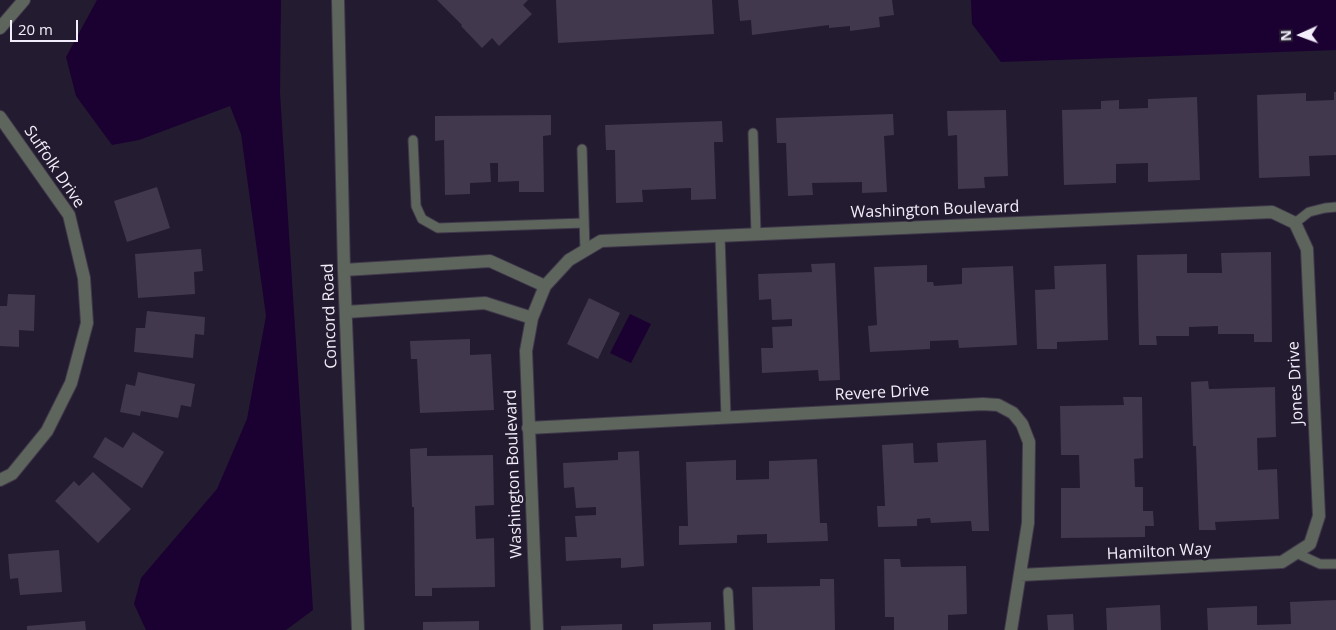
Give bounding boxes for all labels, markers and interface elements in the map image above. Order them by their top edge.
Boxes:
scale bar [12,10,80,42]
north arrow [1276,10,1326,60]
text: 20 m [18,19,53,39]
text: N [1276,30,1295,42]
street label: Suffolk Drive [20,122,88,212]
street label: Washington Boulevard [850,197,1020,223]
street label: Concord Road [319,263,341,369]
street label: Jones Drive [1284,341,1308,425]
street label: Revere Drive [834,381,930,405]
street label: Washington Boulevard [501,389,527,559]
street label: Hamilton Way [1106,540,1212,564]

